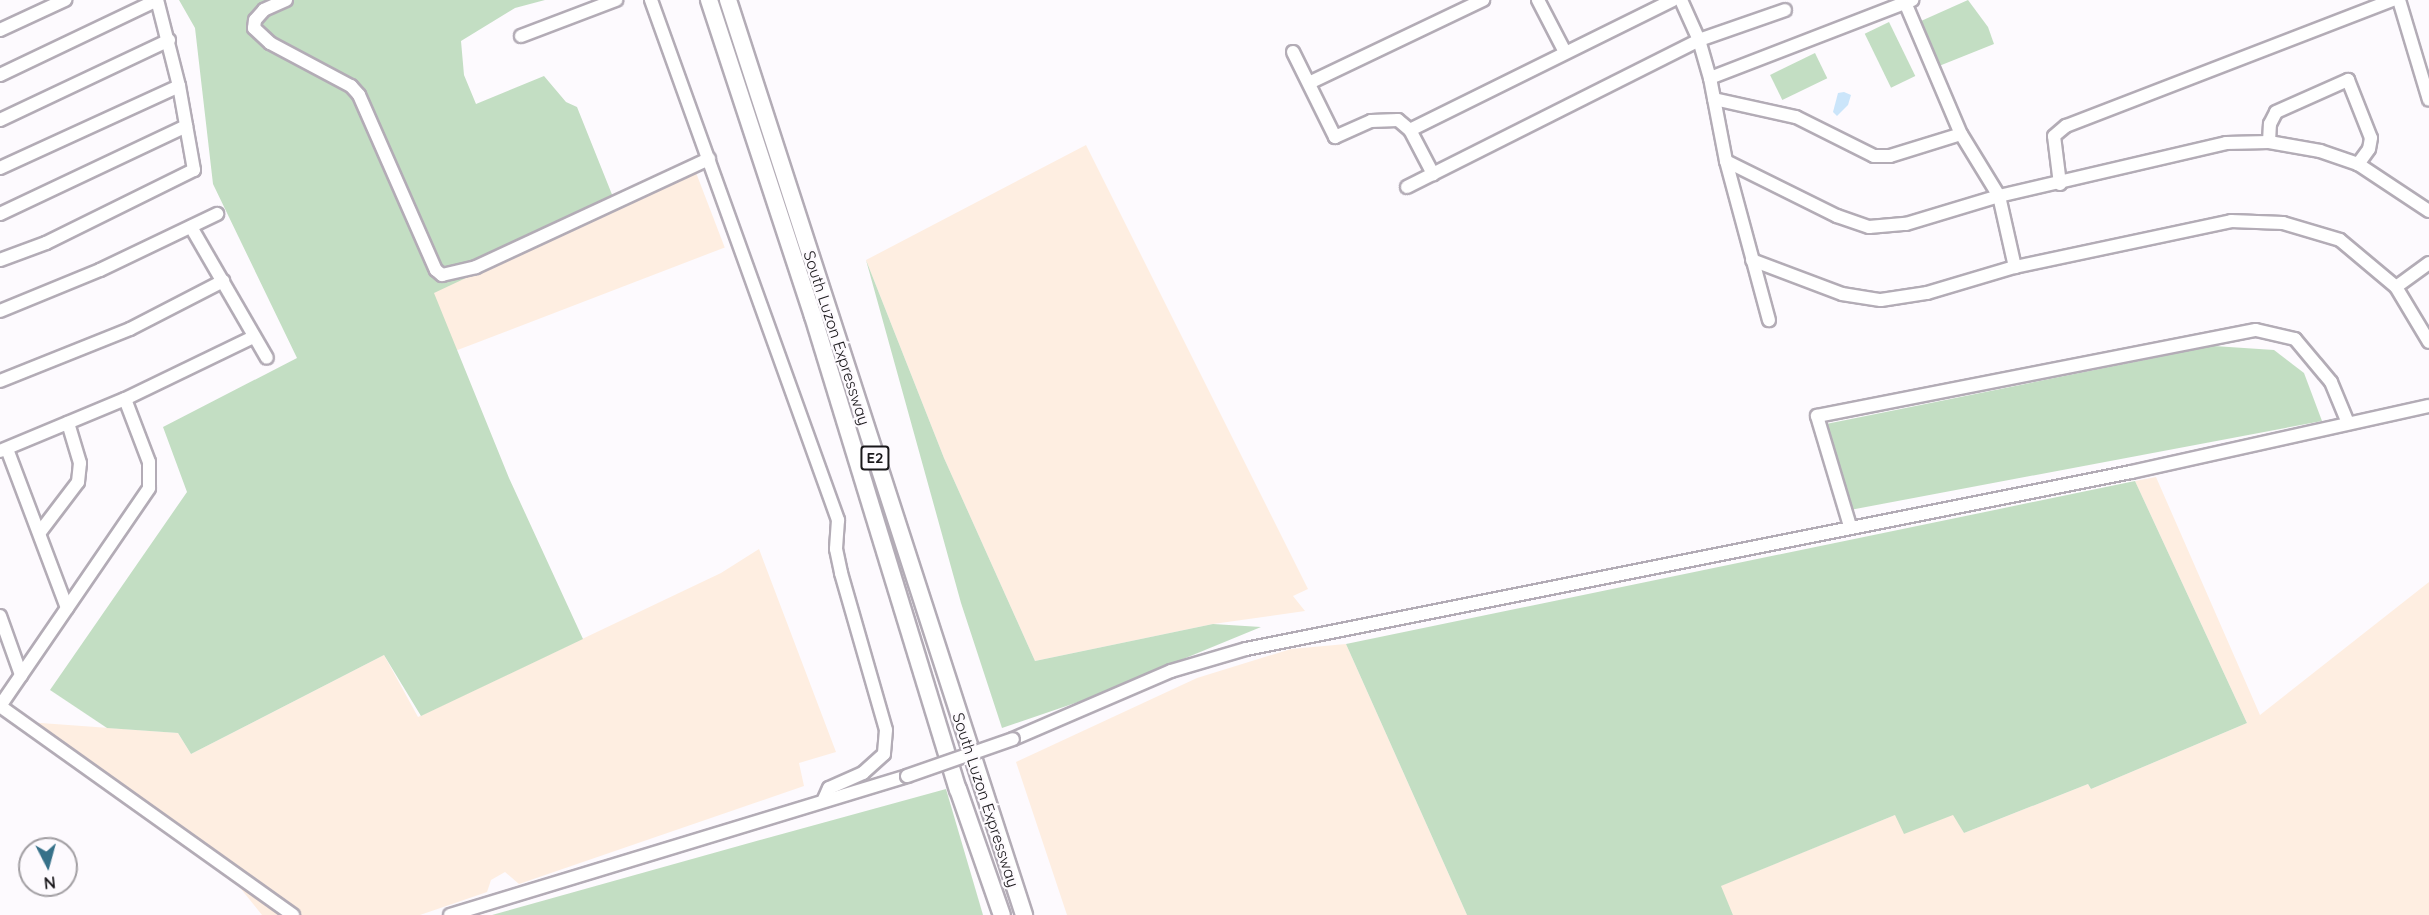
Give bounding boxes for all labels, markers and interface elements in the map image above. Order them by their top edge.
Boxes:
street label: South Luzon Expressway [800,248,874,428]
road number: E2 [860,446,890,470]
street label: South Luzon Expressway [949,710,1023,890]
north arrow [18,837,78,897]
text: N [43,872,57,893]

